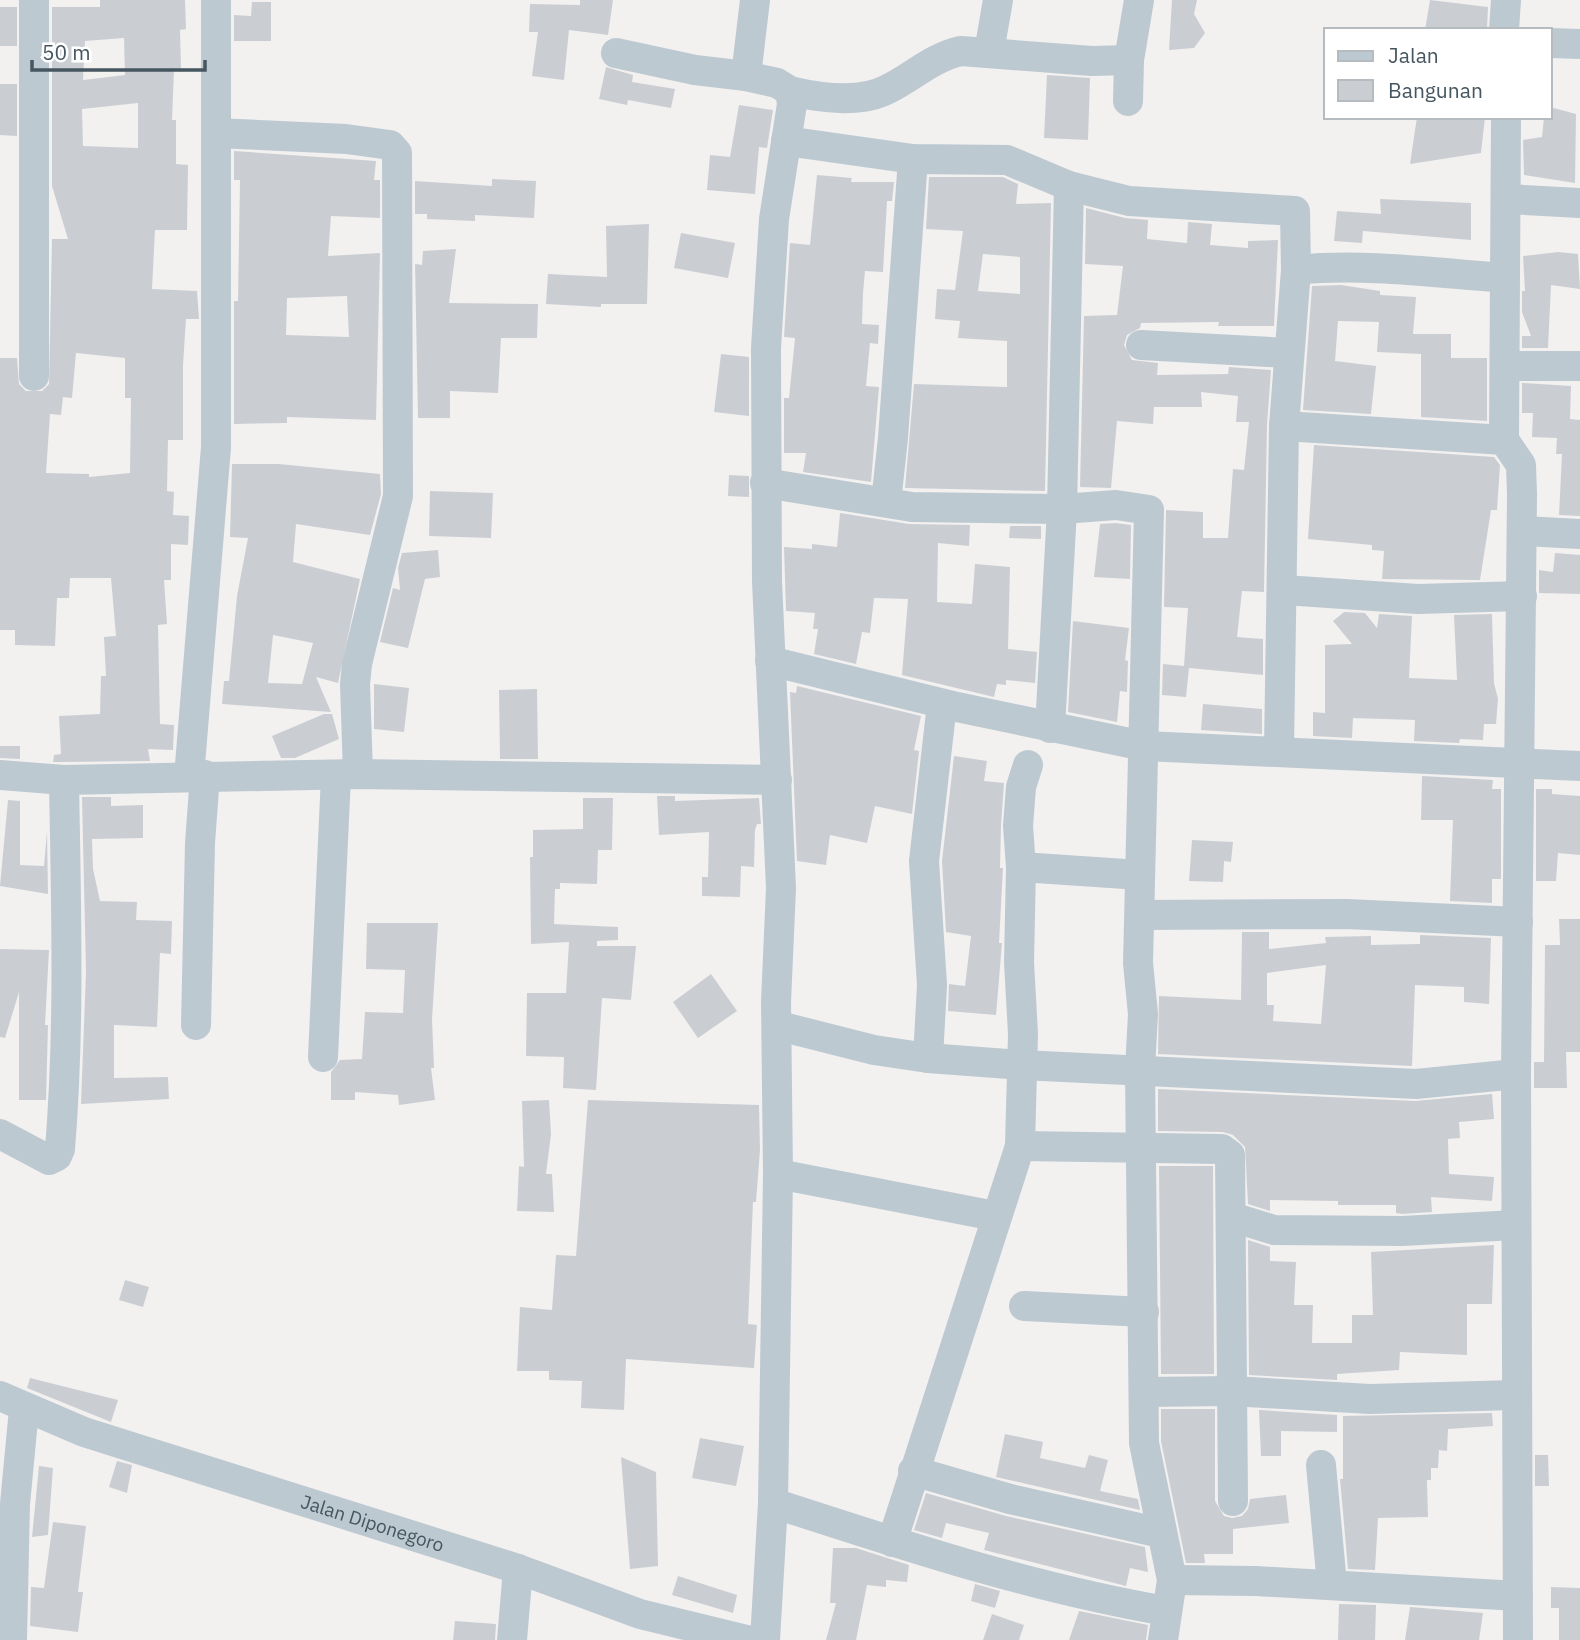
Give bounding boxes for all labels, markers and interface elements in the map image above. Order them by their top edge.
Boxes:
scale bar [32,28,205,72]
legend [1324,28,1552,119]
text: 50 m [42,38,91,66]
text: Jalan [1388,41,1439,69]
text: Bangunan [1388,76,1483,104]
street label: Jalan Diponegoro [298,1489,447,1557]

